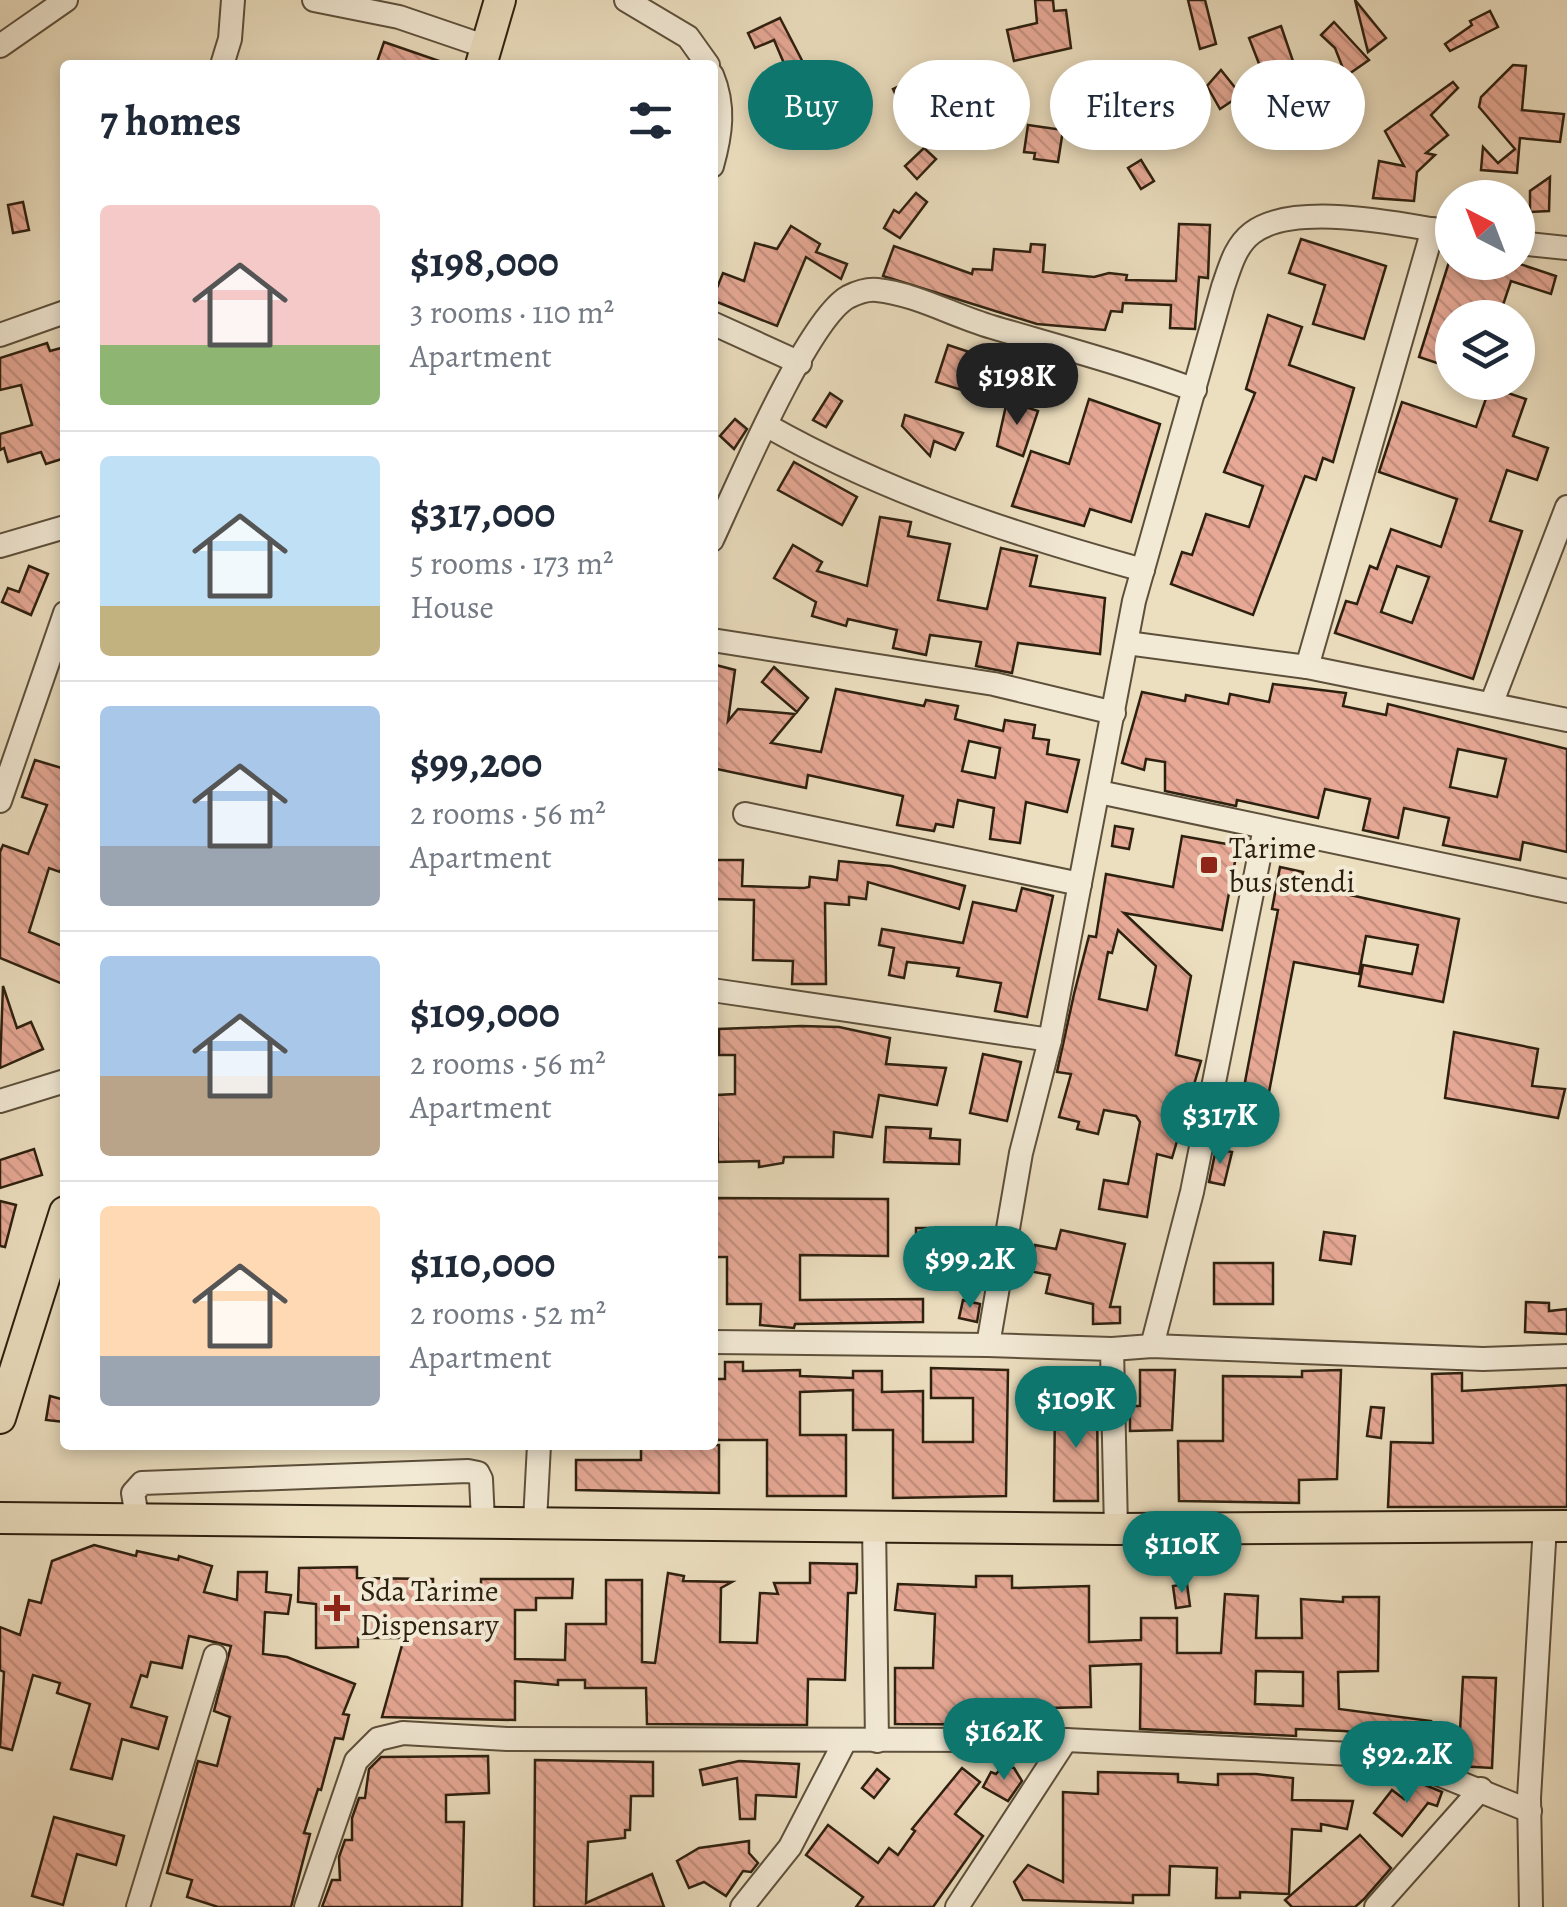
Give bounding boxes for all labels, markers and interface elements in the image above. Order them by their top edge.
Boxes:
chip: Buy [748,60,873,150]
chip: Rent [893,60,1030,150]
chip: Filters [1050,60,1211,150]
chip: New [1231,60,1365,150]
text: 7 homes [100,92,241,149]
icon: filters [623,93,678,148]
north arrow [1435,180,1535,280]
map controls [1435,180,1535,400]
text: $198,000 [410,233,559,290]
icon: home [180,245,300,365]
text: 3 rooms · 110 m² [410,290,614,334]
button: layers [1435,300,1535,400]
text: Apartment [410,334,552,378]
pin: $198K [947,343,1087,428]
text: $198K [978,353,1056,397]
text: $317,000 [410,484,555,541]
icon: home [180,496,300,616]
text: 5 rooms · 173 m² [410,541,614,585]
text: House [410,585,494,629]
text: $99,200 [410,734,542,791]
icon: home [180,746,300,866]
text: 2 rooms · 56 m² [410,791,606,835]
place label: Tarime bus stendi [1229,828,1355,902]
text: Apartment [410,835,552,879]
marker: Tarime bus stendi [1198,854,1220,876]
text: $109,000 [410,984,560,1041]
icon: home [180,996,300,1116]
text: 2 rooms · 56 m² [410,1041,606,1085]
pin: $317K [1150,1082,1290,1167]
text: Apartment [410,1085,552,1129]
text: $317K [1183,1092,1257,1136]
pin: $99.2K [889,1226,1051,1311]
text: $110,000 [410,1234,555,1291]
text: $99.2K [925,1236,1015,1280]
icon: home [180,1246,300,1366]
text: 2 rooms · 52 m² [410,1291,606,1335]
text: Apartment [410,1335,552,1379]
pin: $109K [1006,1366,1146,1451]
text: $109K [1037,1376,1115,1420]
pin: $110K [1112,1511,1252,1596]
text: $110K [1145,1521,1219,1565]
place label: Sda Tarime Dispensary [360,1571,499,1645]
marker: Sda Tarime Dispensary [324,1595,350,1621]
pin: $162K [934,1698,1074,1783]
text: $162K [965,1708,1043,1752]
pin: $92.2K [1326,1721,1488,1806]
text: $92.2K [1362,1731,1452,1775]

